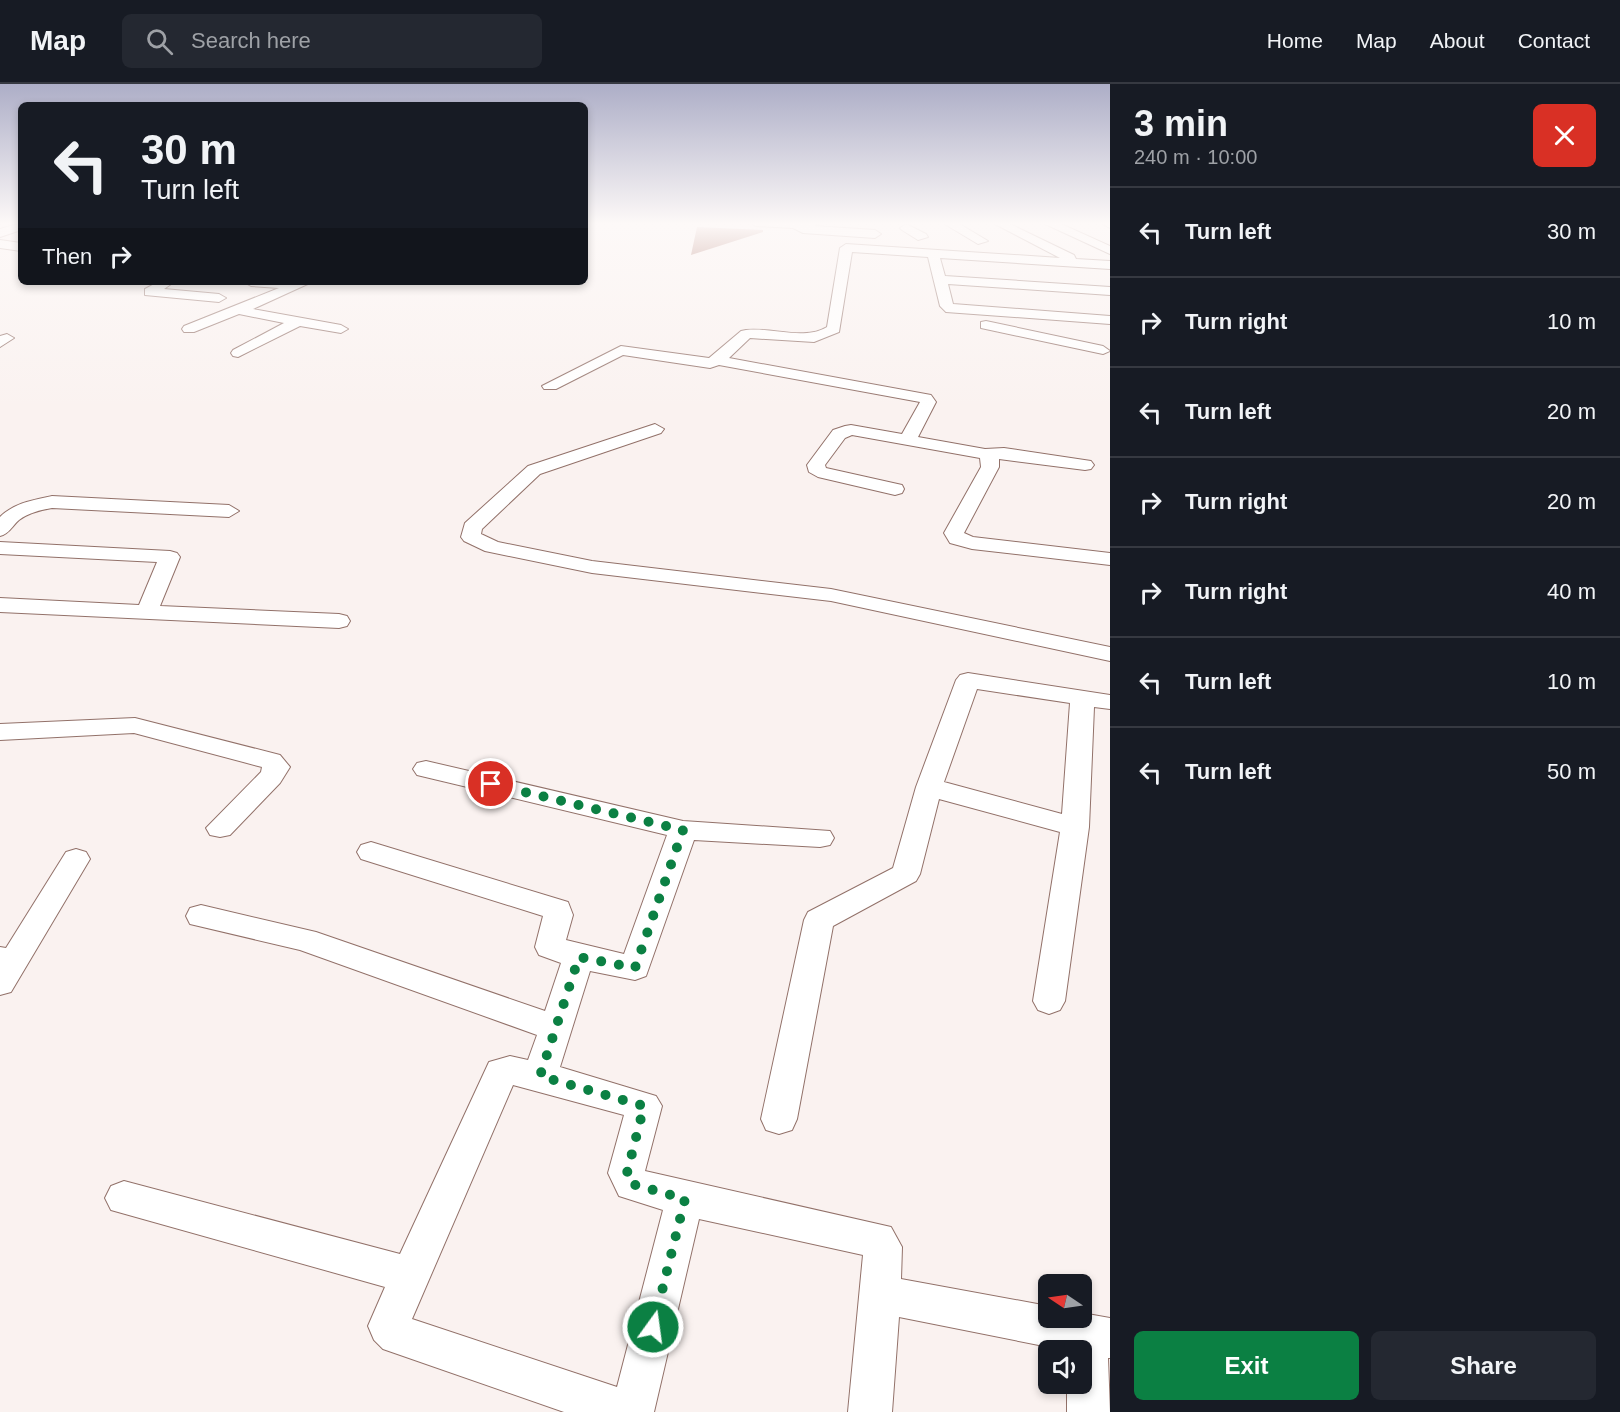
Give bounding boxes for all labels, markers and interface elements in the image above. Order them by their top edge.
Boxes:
search box [122,14,542,68]
text: Map [30,25,86,56]
icon: search [143,25,176,58]
text: Search here [191,28,311,53]
text: Home [1267,29,1323,52]
text: Map [1356,29,1397,52]
text: About [1430,29,1485,52]
text: Contact [1518,29,1590,52]
text: 3 min [1134,103,1228,144]
button: close [1533,104,1596,167]
icon: left [42,126,120,204]
text: 30 m [141,126,237,173]
text: 240 m · 10:00 [1134,146,1257,168]
text: Turn left [141,175,239,205]
icon: left [1134,216,1167,249]
text: Turn left [1185,219,1271,244]
text: 30 m [1547,219,1596,244]
icon: right [104,240,137,273]
text: Then [42,244,92,269]
icon: right [1134,306,1167,339]
text: Turn right [1185,309,1287,334]
text: 10 m [1547,309,1596,334]
icon: left [1134,396,1167,429]
text: Turn left [1185,399,1271,424]
text: 20 m [1547,399,1596,424]
icon: right [1134,486,1167,519]
text: Turn right [1185,489,1287,514]
text: 20 m [1547,489,1596,514]
icon: right [1134,576,1167,609]
text: Turn right [1185,579,1287,604]
text: 40 m [1547,579,1596,604]
icon: left [1134,666,1167,699]
text: Turn left [1185,669,1271,694]
text: 10 m [1547,669,1596,694]
icon: left [1134,756,1167,789]
pin [465,758,516,809]
text: Turn left [1185,759,1271,784]
text: 50 m [1547,759,1596,784]
icon: arrive [474,767,507,800]
north arrow [1038,1274,1092,1328]
map controls [1038,1274,1092,1394]
position arrow [621,1295,685,1359]
button: Exit [1134,1331,1359,1400]
button: Share [1371,1331,1596,1400]
button: sound [1038,1340,1092,1394]

